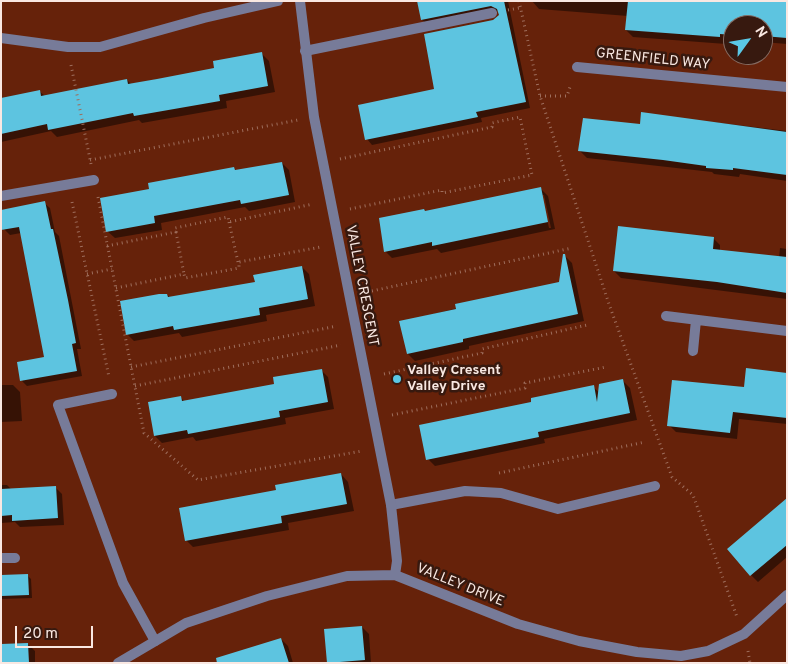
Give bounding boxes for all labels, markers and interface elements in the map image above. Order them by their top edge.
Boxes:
north arrow [723,15,773,65]
text: N [750,24,770,41]
street label: GREENFIELD WAY [595,46,711,74]
street label: VALLEY CRESCENT [341,224,381,348]
place label: Valley Cresent Valley Drive [407,363,501,396]
marker: Valley Cresent Valley Drive [391,373,403,385]
street label: VALLEY DRIVE [414,561,506,611]
scale bar [18,616,95,648]
text: 20 m [23,625,58,644]

